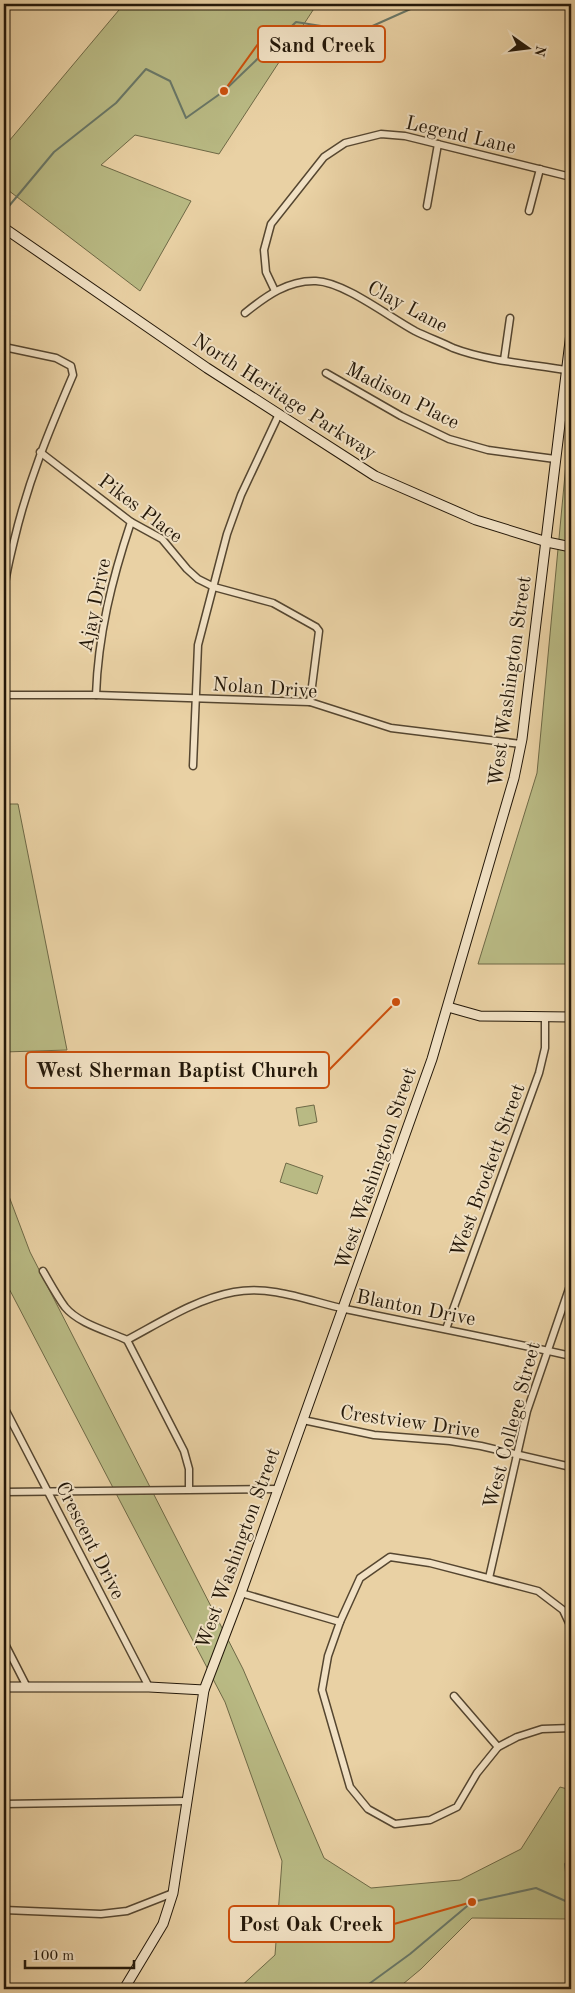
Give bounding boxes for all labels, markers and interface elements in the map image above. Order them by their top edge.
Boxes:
north arrow [502,22,552,72]
callout: Sand Creek [258,26,385,62]
text: Sand Creek [268,36,376,57]
text: N [531,44,548,58]
street label: Legend Lane [403,114,518,158]
street label: Clay Lane [364,278,451,337]
street label: North Heritage Parkway [189,331,380,465]
street label: Madison Place [342,360,462,434]
street label: Pikes Place [94,472,186,548]
street label: Ajay Drive [76,557,116,654]
street label: West Washington Street [486,575,536,788]
street label: Nolan Drive [212,675,318,703]
callout: West Sherman Baptist Church [26,1052,329,1088]
text: West Sherman Baptist Church [35,1061,319,1082]
street label: West Washington Street [333,1065,421,1272]
street label: West Brockett Street [448,1081,530,1260]
street label: Blanton Drive [354,1288,477,1330]
street label: West College Street [481,1340,545,1511]
street label: Crestview Drive [339,1403,481,1443]
street label: West Washington Street [193,1445,285,1652]
street label: Crescent Drive [51,1479,127,1603]
callout: Post Oak Creek [229,1906,394,1942]
text: Post Oak Creek [239,1915,384,1936]
scale bar [25,1938,134,1970]
text: 100 m [32,1949,74,1964]

